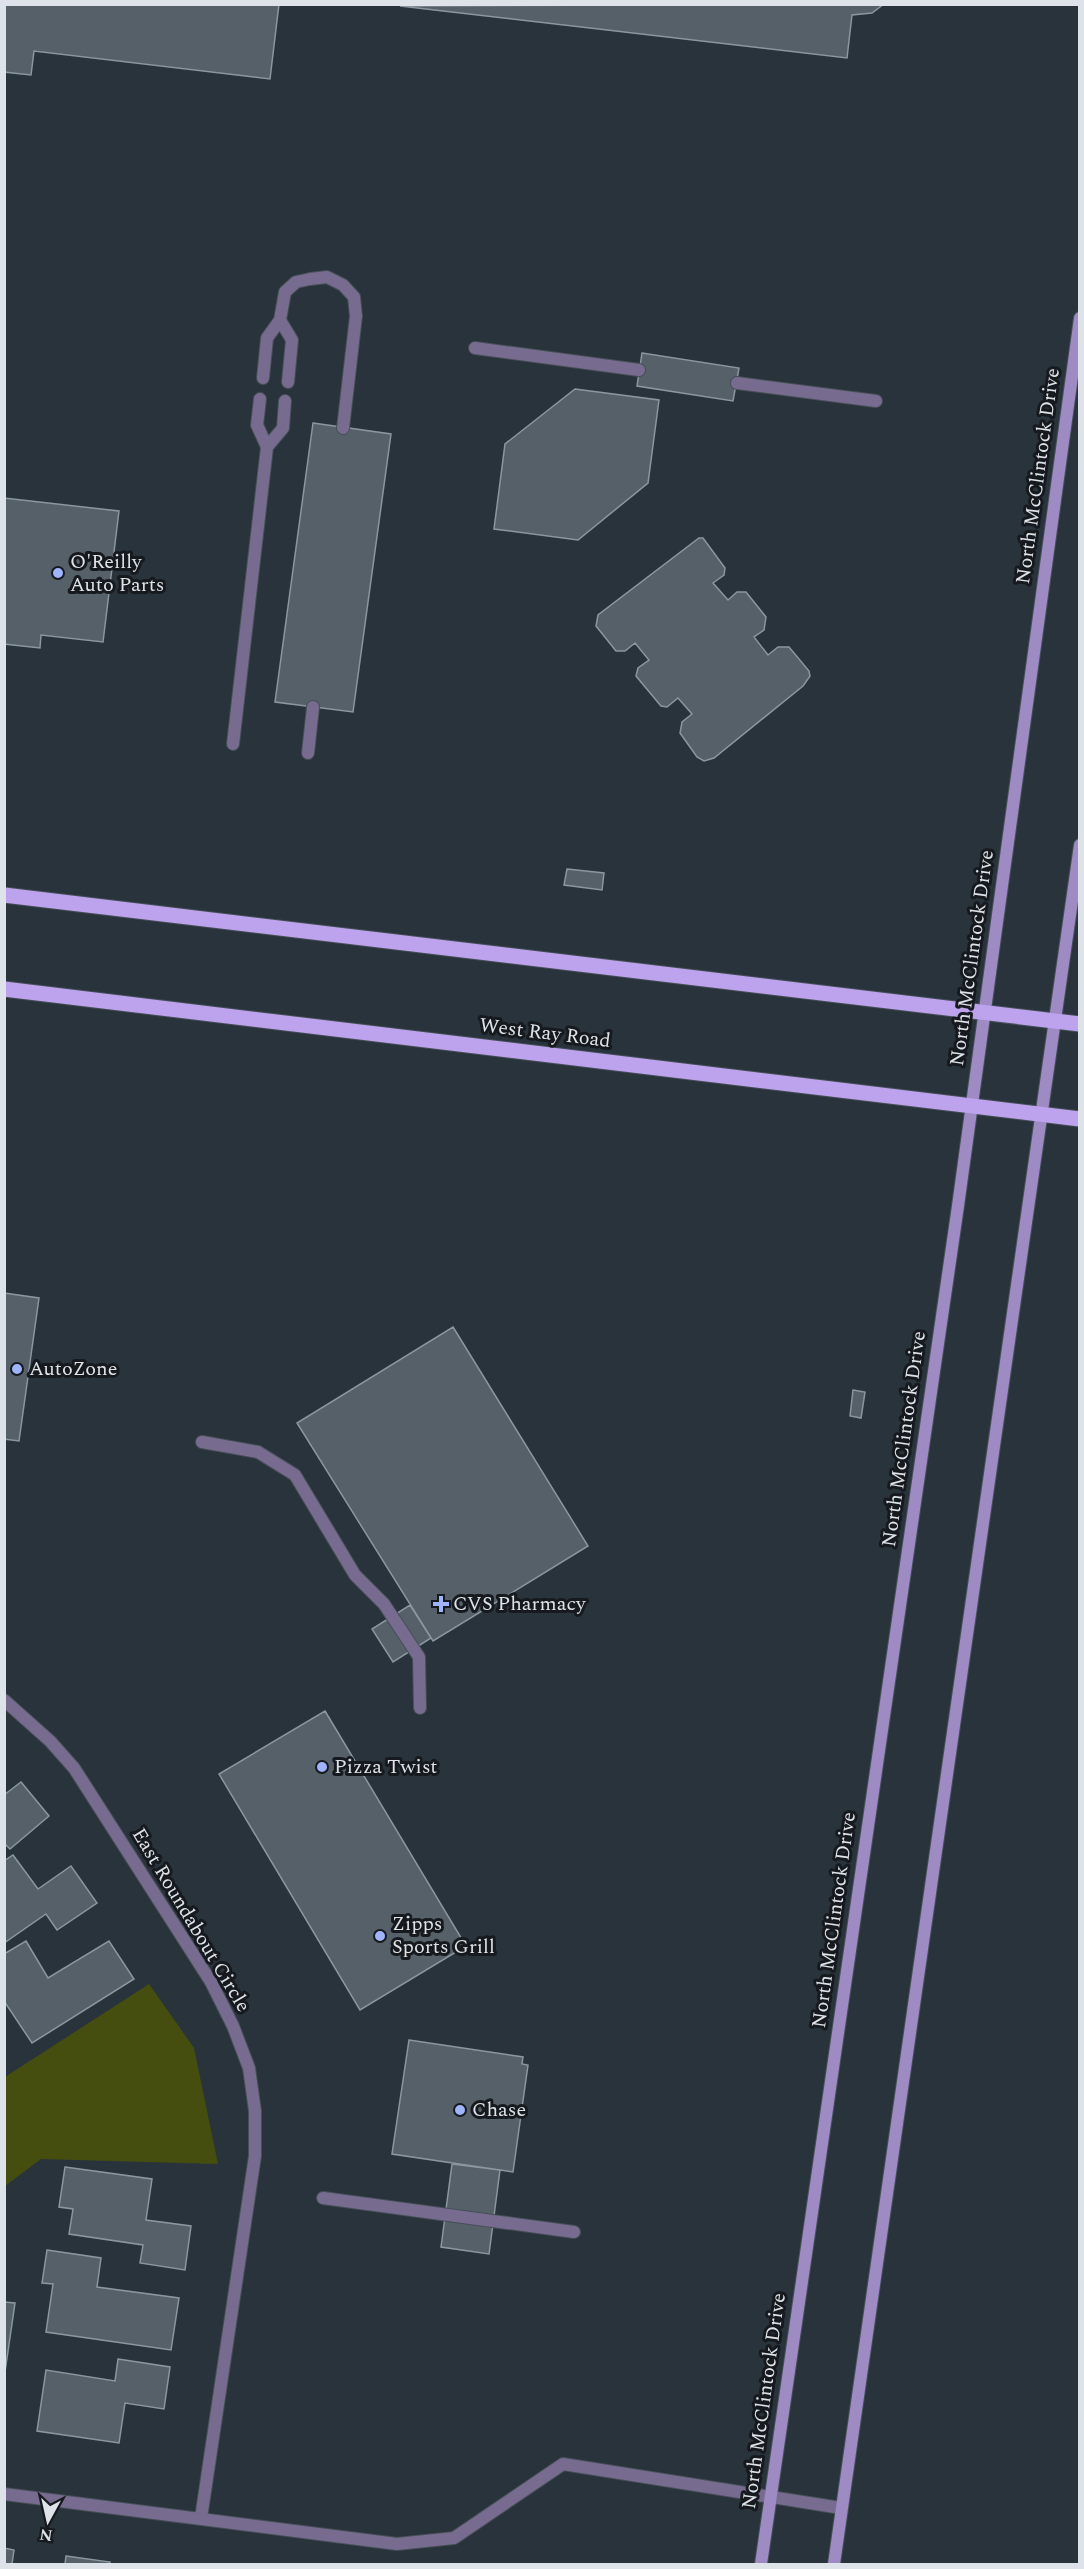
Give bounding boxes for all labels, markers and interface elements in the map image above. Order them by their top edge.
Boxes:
street label: North McClintock Drive [1008,366,1068,586]
place label: O'Reilly Auto Parts [70,547,165,600]
marker: O'Reilly Auto Parts [51,566,65,580]
street label: North McClintock Drive [942,848,1002,1068]
street label: West Ray Road [478,1010,612,1056]
street label: North McClintock Drive [874,1329,934,1549]
place label: AutoZone [29,1354,117,1384]
marker: AutoZone [10,1362,24,1376]
place label: CVS Pharmacy [453,1589,587,1619]
marker: CVS Pharmacy [434,1597,448,1611]
place label: Pizza Twist [334,1752,437,1782]
marker: Pizza Twist [315,1760,329,1774]
street label: North McClintock Drive [804,1810,864,2030]
street label: East Roundabout Circle [124,1822,258,2018]
place label: Zipps Sports Grill [392,1909,495,1962]
marker: Zipps Sports Grill [373,1929,387,1943]
place label: Chase [472,2095,526,2125]
marker: Chase [453,2103,467,2117]
street label: North McClintock Drive [734,2291,794,2511]
north arrow [18,2491,78,2551]
text: N [38,2522,54,2548]

